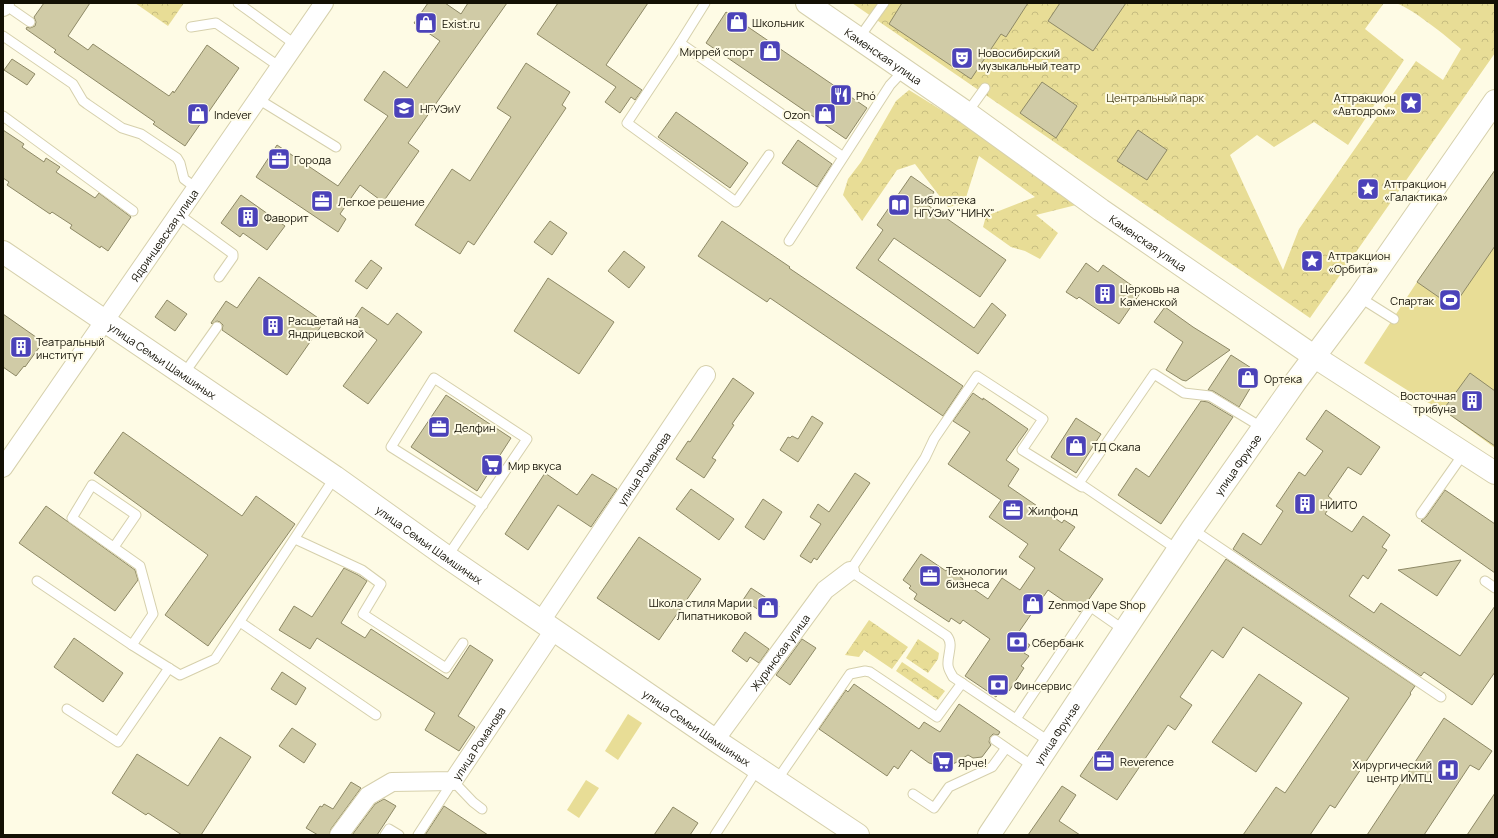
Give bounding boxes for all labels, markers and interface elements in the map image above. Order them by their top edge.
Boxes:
shop icon: Школьник [724,9,750,35]
shop icon: Exist.ru [413,10,439,36]
place label: Школьник [752,15,805,30]
place label: Exist.ru [442,16,480,31]
street label: Каменская улица [842,24,925,87]
shop icon: Миррей спорт [757,38,783,64]
place label: Миррей спорт [680,44,754,59]
theatre icon: Новосибирский музыкальный театр [949,45,975,71]
place label: Новосибирский музыкальный театр [978,45,1081,73]
restaurant icon: Phó [828,82,854,108]
place label: Phó [856,88,876,103]
park label: Центральный парк [1106,90,1204,105]
place label: Аттракцион «Автодром» [1332,90,1396,118]
place icon: Аттракцион «Автодром» [1398,90,1424,116]
school or university icon: НГУЭиУ [391,95,417,121]
shop icon: Indever [185,101,211,127]
place label: НГУЭиУ [420,101,461,116]
shop icon: Ozon [812,101,838,127]
place label: Indever [214,107,252,122]
place label: Ozon [784,107,810,122]
office icon: Города [266,146,292,172]
place label: Города [294,152,331,167]
place icon: Аттракцион «Галактика» [1355,176,1381,202]
place label: Аттракцион «Галактика» [1384,176,1448,204]
street label: Ядринцевская улица [127,186,201,284]
office icon: Легкое решение [309,188,335,214]
library icon: Библиотека НГУЭиУ "НИНХ" [886,192,912,218]
place label: Библиотека НГУЭиУ "НИНХ" [914,192,994,220]
place label: Легкое решение [338,194,425,209]
building icon: Фаворит [235,204,261,230]
place label: Фаворит [264,210,309,225]
street label: Каменская улица [1107,211,1190,274]
place icon: Аттракцион «Орбита» [1299,248,1325,274]
place label: Аттракцион «Орбита» [1328,248,1390,276]
building icon: Церковь на Каменской [1092,281,1118,307]
place label: Церковь на Каменской [1120,281,1179,309]
sports icon: Спартак [1437,287,1463,313]
place label: Спартак [1390,293,1435,308]
building icon: Расцветай на Яндрицевской [260,313,286,339]
place label: Расцветай на Яндрицевской [288,313,364,341]
street label: улица Семьи Шамшиных [106,318,220,402]
building icon: Театральный институт [8,334,34,360]
place label: Театральный институт [36,334,105,362]
shop icon: Ортека [1235,365,1261,391]
place label: Ортека [1264,371,1302,386]
place label: Восточная трибуна [1400,388,1456,416]
building icon: Восточная трибуна [1459,388,1485,414]
office icon: Делфин [426,414,452,440]
place label: Делфин [454,420,496,435]
street label: улица Романова [614,429,673,508]
street label: улица Фрунзе [1211,430,1264,498]
shop icon: ТД Скала [1063,433,1089,459]
place label: ТД Скала [1092,439,1141,454]
supermarket icon: Мир вкуса [479,452,505,478]
place label: Мир вкуса [508,458,561,473]
building icon: НИИТО [1292,491,1318,517]
office icon: Жилфонд [1000,497,1026,523]
place label: НИИТО [1320,497,1357,512]
street label: улица Семьи Шамшиных [373,501,486,587]
place label: Жилфонд [1028,503,1078,518]
office icon: Технологии бизнеса [917,563,943,589]
place label: Технологии бизнеса [946,563,1007,591]
shop icon: Zenmod Vape Shop [1020,591,1046,617]
place label: Школа стиля Марии Липатниковой [649,595,752,623]
shop icon: Школа стиля Марии Липатниковой [755,595,781,621]
place label: Zenmod Vape Shop [1048,597,1146,612]
street label: Журинская улица [746,611,813,693]
bank icon: Сбербанк [1004,629,1030,655]
place label: Сбербанк [1032,635,1084,650]
bank icon: Финсервис [985,672,1011,698]
place label: Финсервис [1014,678,1072,693]
street label: улица Семьи Шамшиных [640,685,754,769]
street label: улица Фрунзе [1030,699,1083,767]
street label: улица Романова [448,703,508,783]
office icon: Reverence [1091,748,1117,774]
supermarket icon: Ярче! [930,749,956,775]
place label: Reverence [1120,754,1174,769]
place label: Ярче! [958,755,987,770]
place label: Хирургический центр ИМТЦ [1353,757,1432,785]
hospital icon: Хирургический центр ИМТЦ [1435,757,1461,783]

